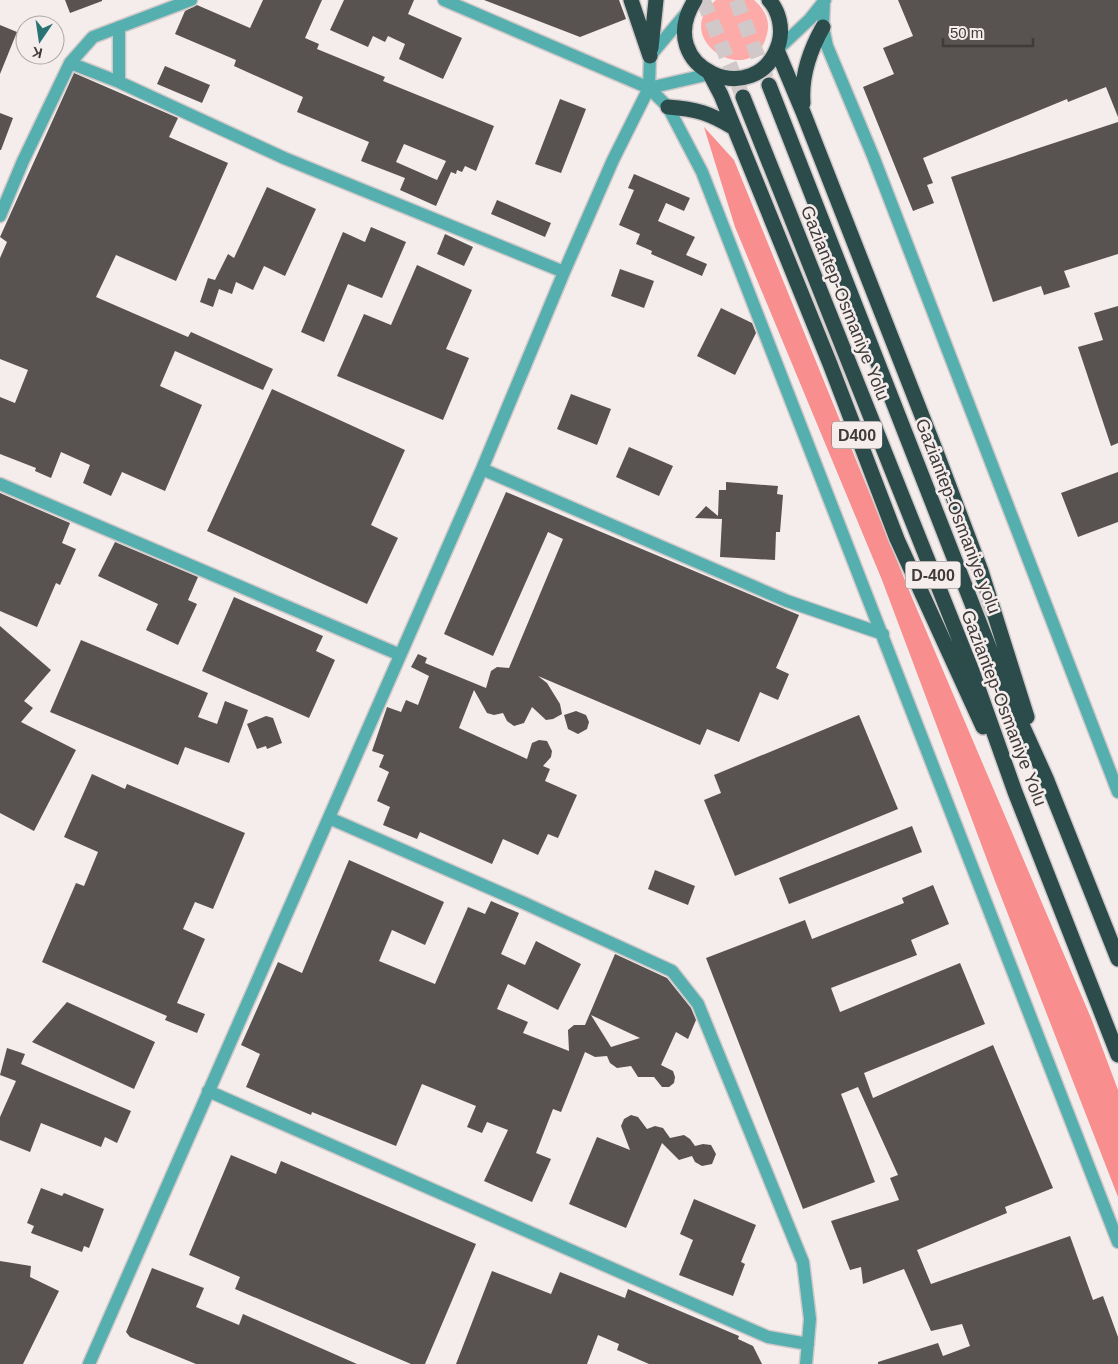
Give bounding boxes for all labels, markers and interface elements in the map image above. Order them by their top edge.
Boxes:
north arrow [15,15,65,65]
scale bar [943,15,1033,47]
text: 50 m [950,24,983,41]
text: K [30,44,44,62]
street label: Gaziantep-Osmaniye Yolu [797,203,893,403]
street label: Gaziantep-Osmaniye yolu [912,416,1004,616]
road number: D400 [832,422,882,448]
road number: D-400 [906,562,960,588]
street label: Gaziantep-Osmaniye Yolu [957,607,1051,809]

